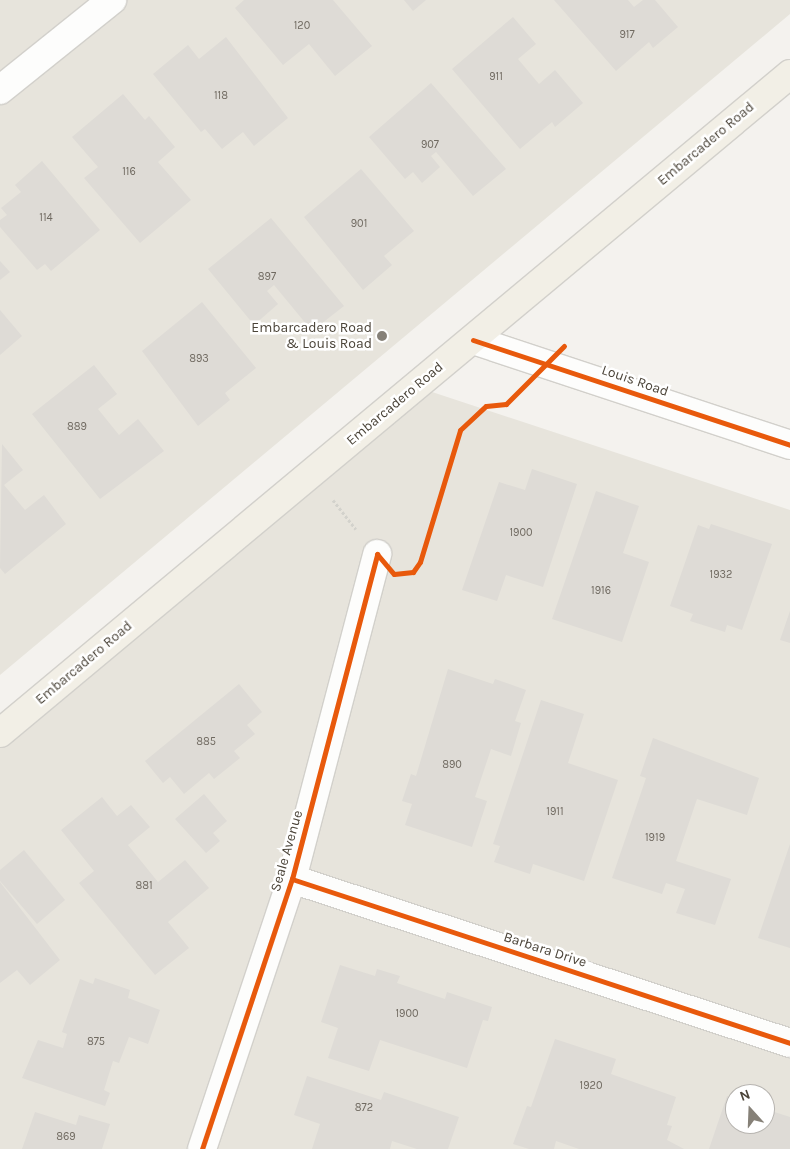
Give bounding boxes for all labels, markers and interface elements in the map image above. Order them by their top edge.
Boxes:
house number: 120 [294,19,310,33]
house number: 917 [619,28,635,42]
house number: 911 [489,70,503,84]
house number: 118 [214,89,228,103]
street label: Embarcadero Road [654,99,758,189]
house number: 907 [421,138,439,152]
house number: 116 [122,165,136,179]
house number: 114 [39,211,53,225]
house number: 901 [351,217,367,231]
house number: 897 [258,270,276,284]
place label: Embarcadero Road & Louis Road [251,320,372,352]
marker: Embarcadero Road & Louis Road [376,330,388,342]
house number: 893 [189,352,209,366]
street label: Embarcadero Road [343,359,447,449]
street label: Louis Road [599,362,671,400]
house number: 889 [67,420,87,434]
house number: 1900 [509,526,533,540]
house number: 1932 [710,568,732,582]
house number: 1916 [591,584,611,598]
street label: Embarcadero Road [32,618,136,708]
house number: 885 [196,735,216,749]
house number: 890 [442,758,462,772]
house number: 1911 [546,805,564,819]
street label: Seale Avenue [267,808,307,894]
house number: 1919 [645,831,665,845]
house number: 881 [135,879,153,893]
street label: Barbara Drive [501,929,589,971]
house number: 1900 [395,1007,419,1021]
house number: 875 [87,1035,105,1049]
house number: 1920 [580,1079,602,1093]
north arrow [725,1084,775,1134]
text: N [737,1086,753,1105]
house number: 872 [355,1101,373,1115]
house number: 869 [56,1130,76,1144]

